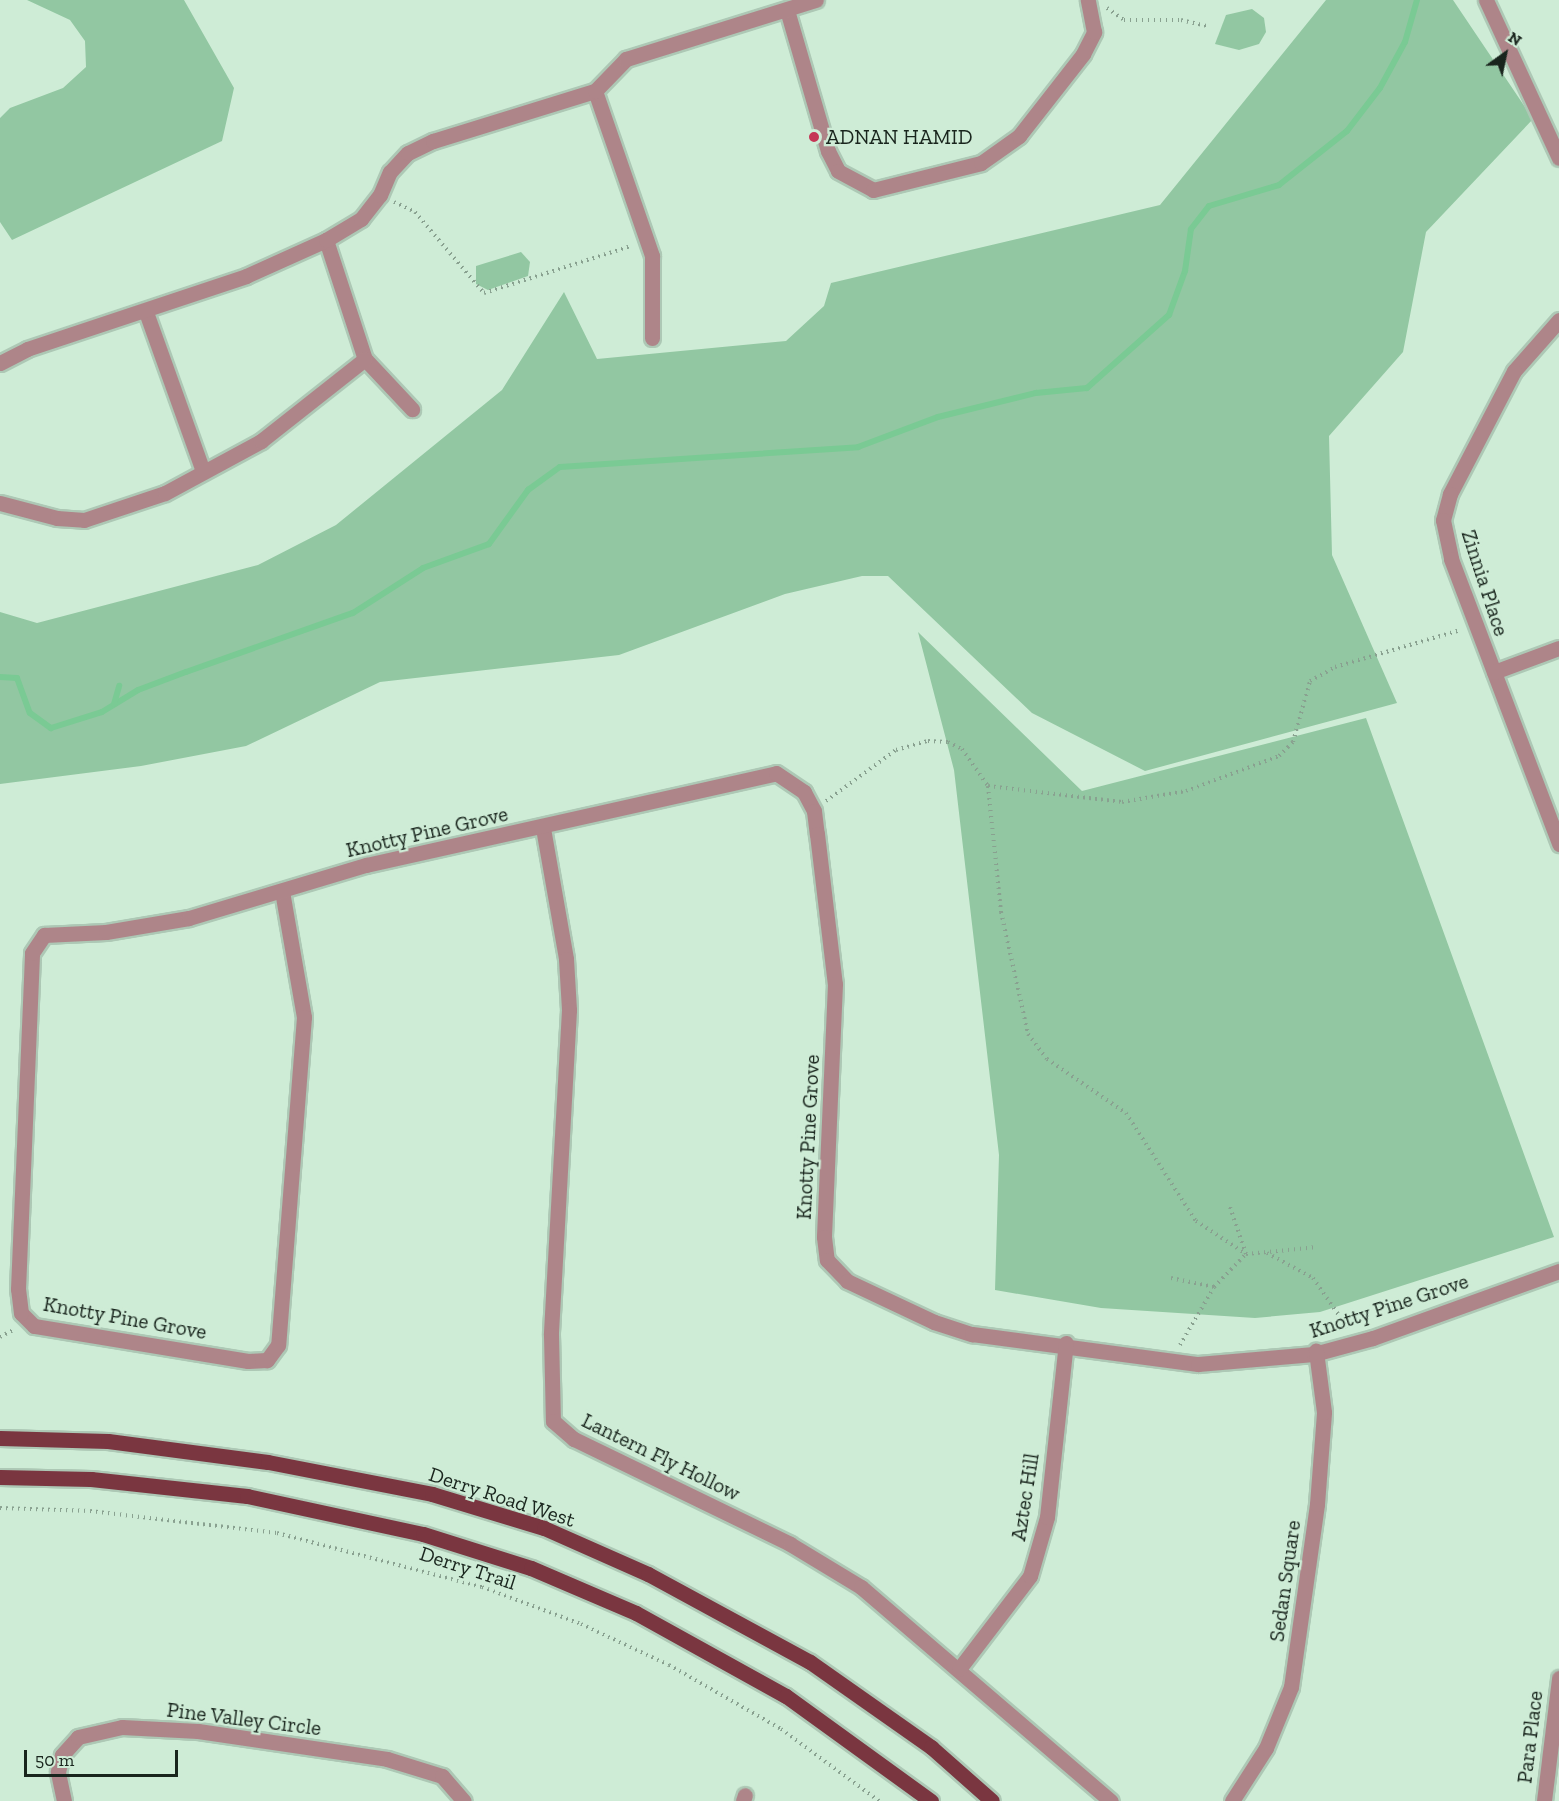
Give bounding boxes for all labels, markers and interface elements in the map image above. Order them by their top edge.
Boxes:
north arrow [1475,24,1535,84]
text: N [1505,27,1525,50]
place label: ADNAN HAMID [826,124,973,150]
marker: ADNAN HAMID [807,130,821,144]
street label: Zinnia Place [1456,527,1514,639]
street label: Knotty Pine Grove [343,801,511,863]
street label: Knotty Pine Grove [791,1053,825,1221]
street label: Knotty Pine Grove [1306,1268,1472,1344]
street label: Knotty Pine Grove [41,1291,209,1345]
street label: Lantern Fly Hollow [578,1408,744,1506]
street label: Aztec Hill [1006,1451,1044,1543]
street label: Derry Road West [425,1461,579,1533]
street label: Sedan Square [1264,1519,1306,1643]
street label: Derry Trail [416,1540,520,1596]
street label: Para Place [1512,1689,1548,1785]
street label: Pine Valley Circle [165,1697,323,1741]
scale bar [27,1738,182,1776]
text: 50 m [35,1749,74,1771]

